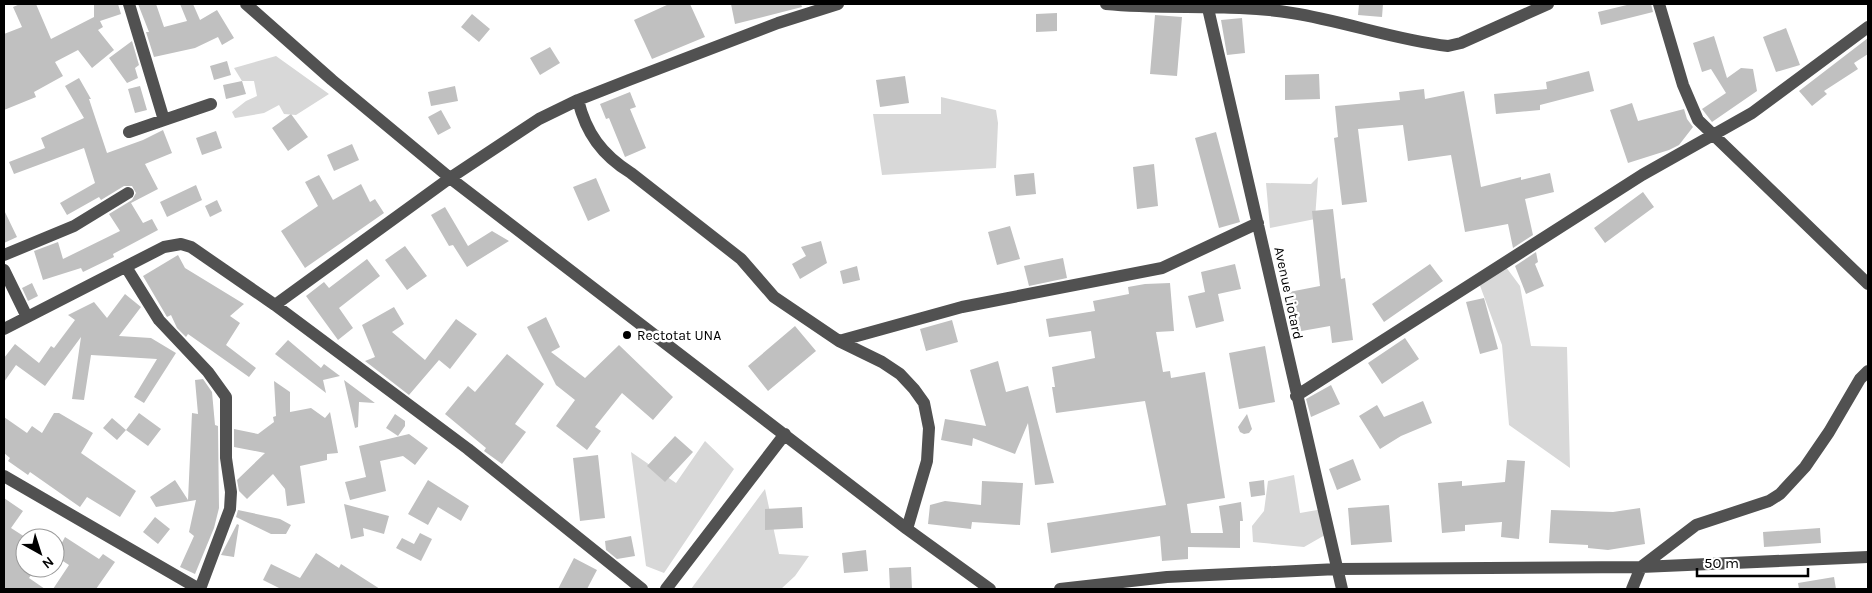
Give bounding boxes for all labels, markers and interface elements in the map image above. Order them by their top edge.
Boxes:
street label: Avenue Liotard [1270,245,1307,341]
place label: Rectotat UNA [637,327,721,344]
marker: Rectotat UNA [621,329,633,341]
north arrow [15,528,65,578]
scale bar [1697,546,1808,578]
text: N [39,553,57,572]
text: 50 m [1704,554,1739,572]

